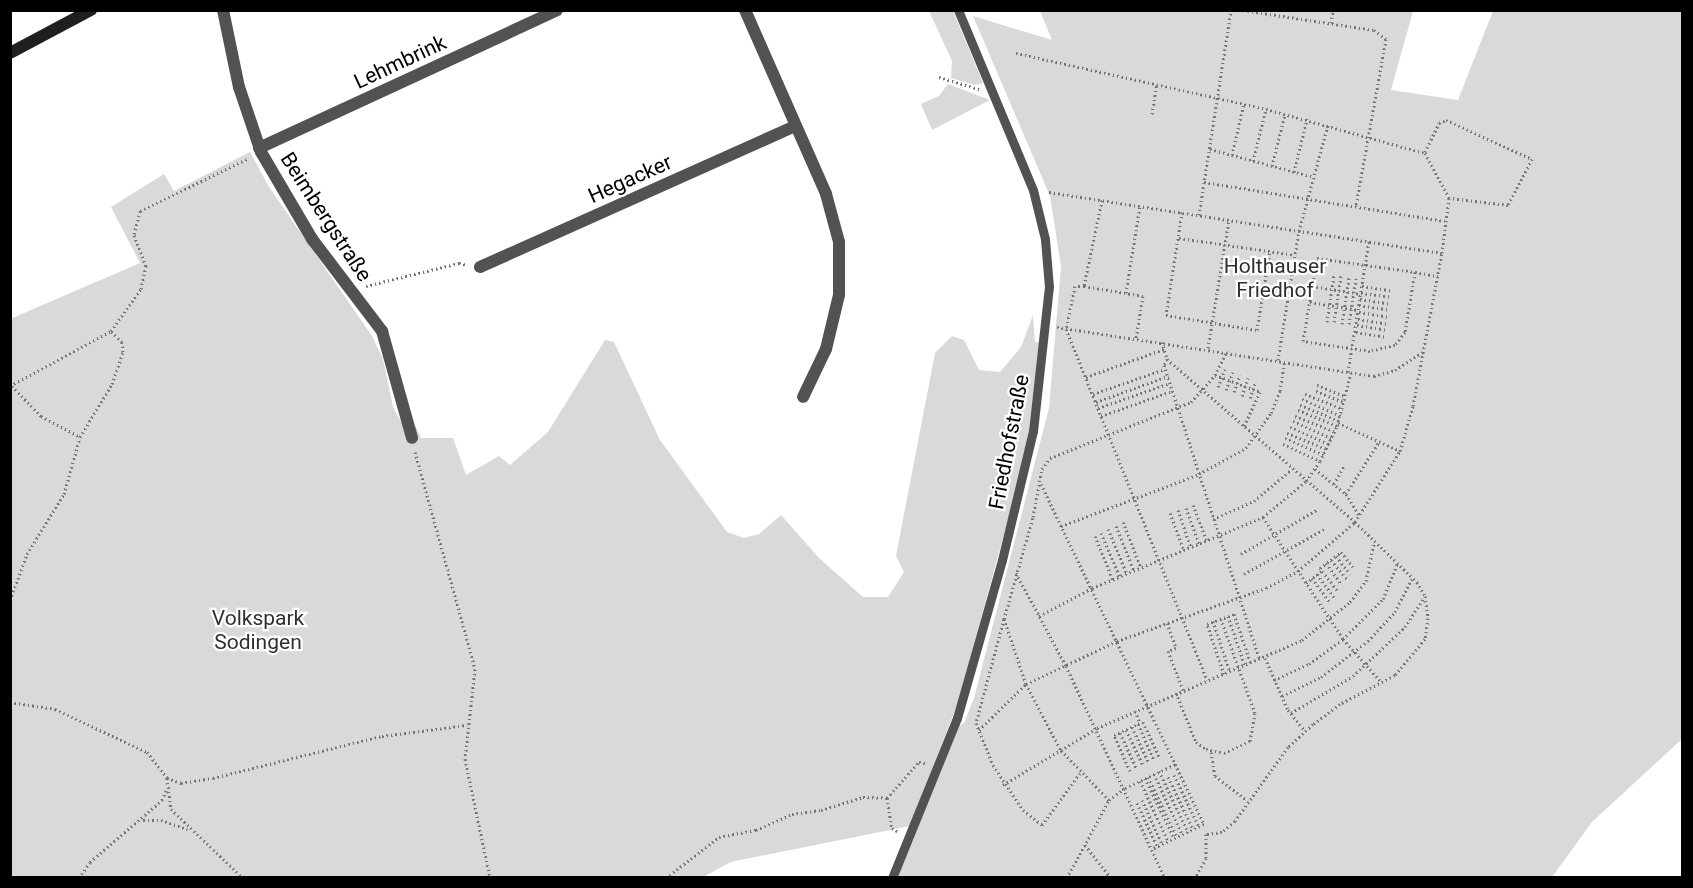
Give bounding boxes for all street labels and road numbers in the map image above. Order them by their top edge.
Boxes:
street label: Lehmbrink [350,30,450,94]
street label: Beimbergstraße [275,148,377,286]
street label: Hegacker [584,149,676,209]
street label: Friedhofstraße [984,372,1034,512]

